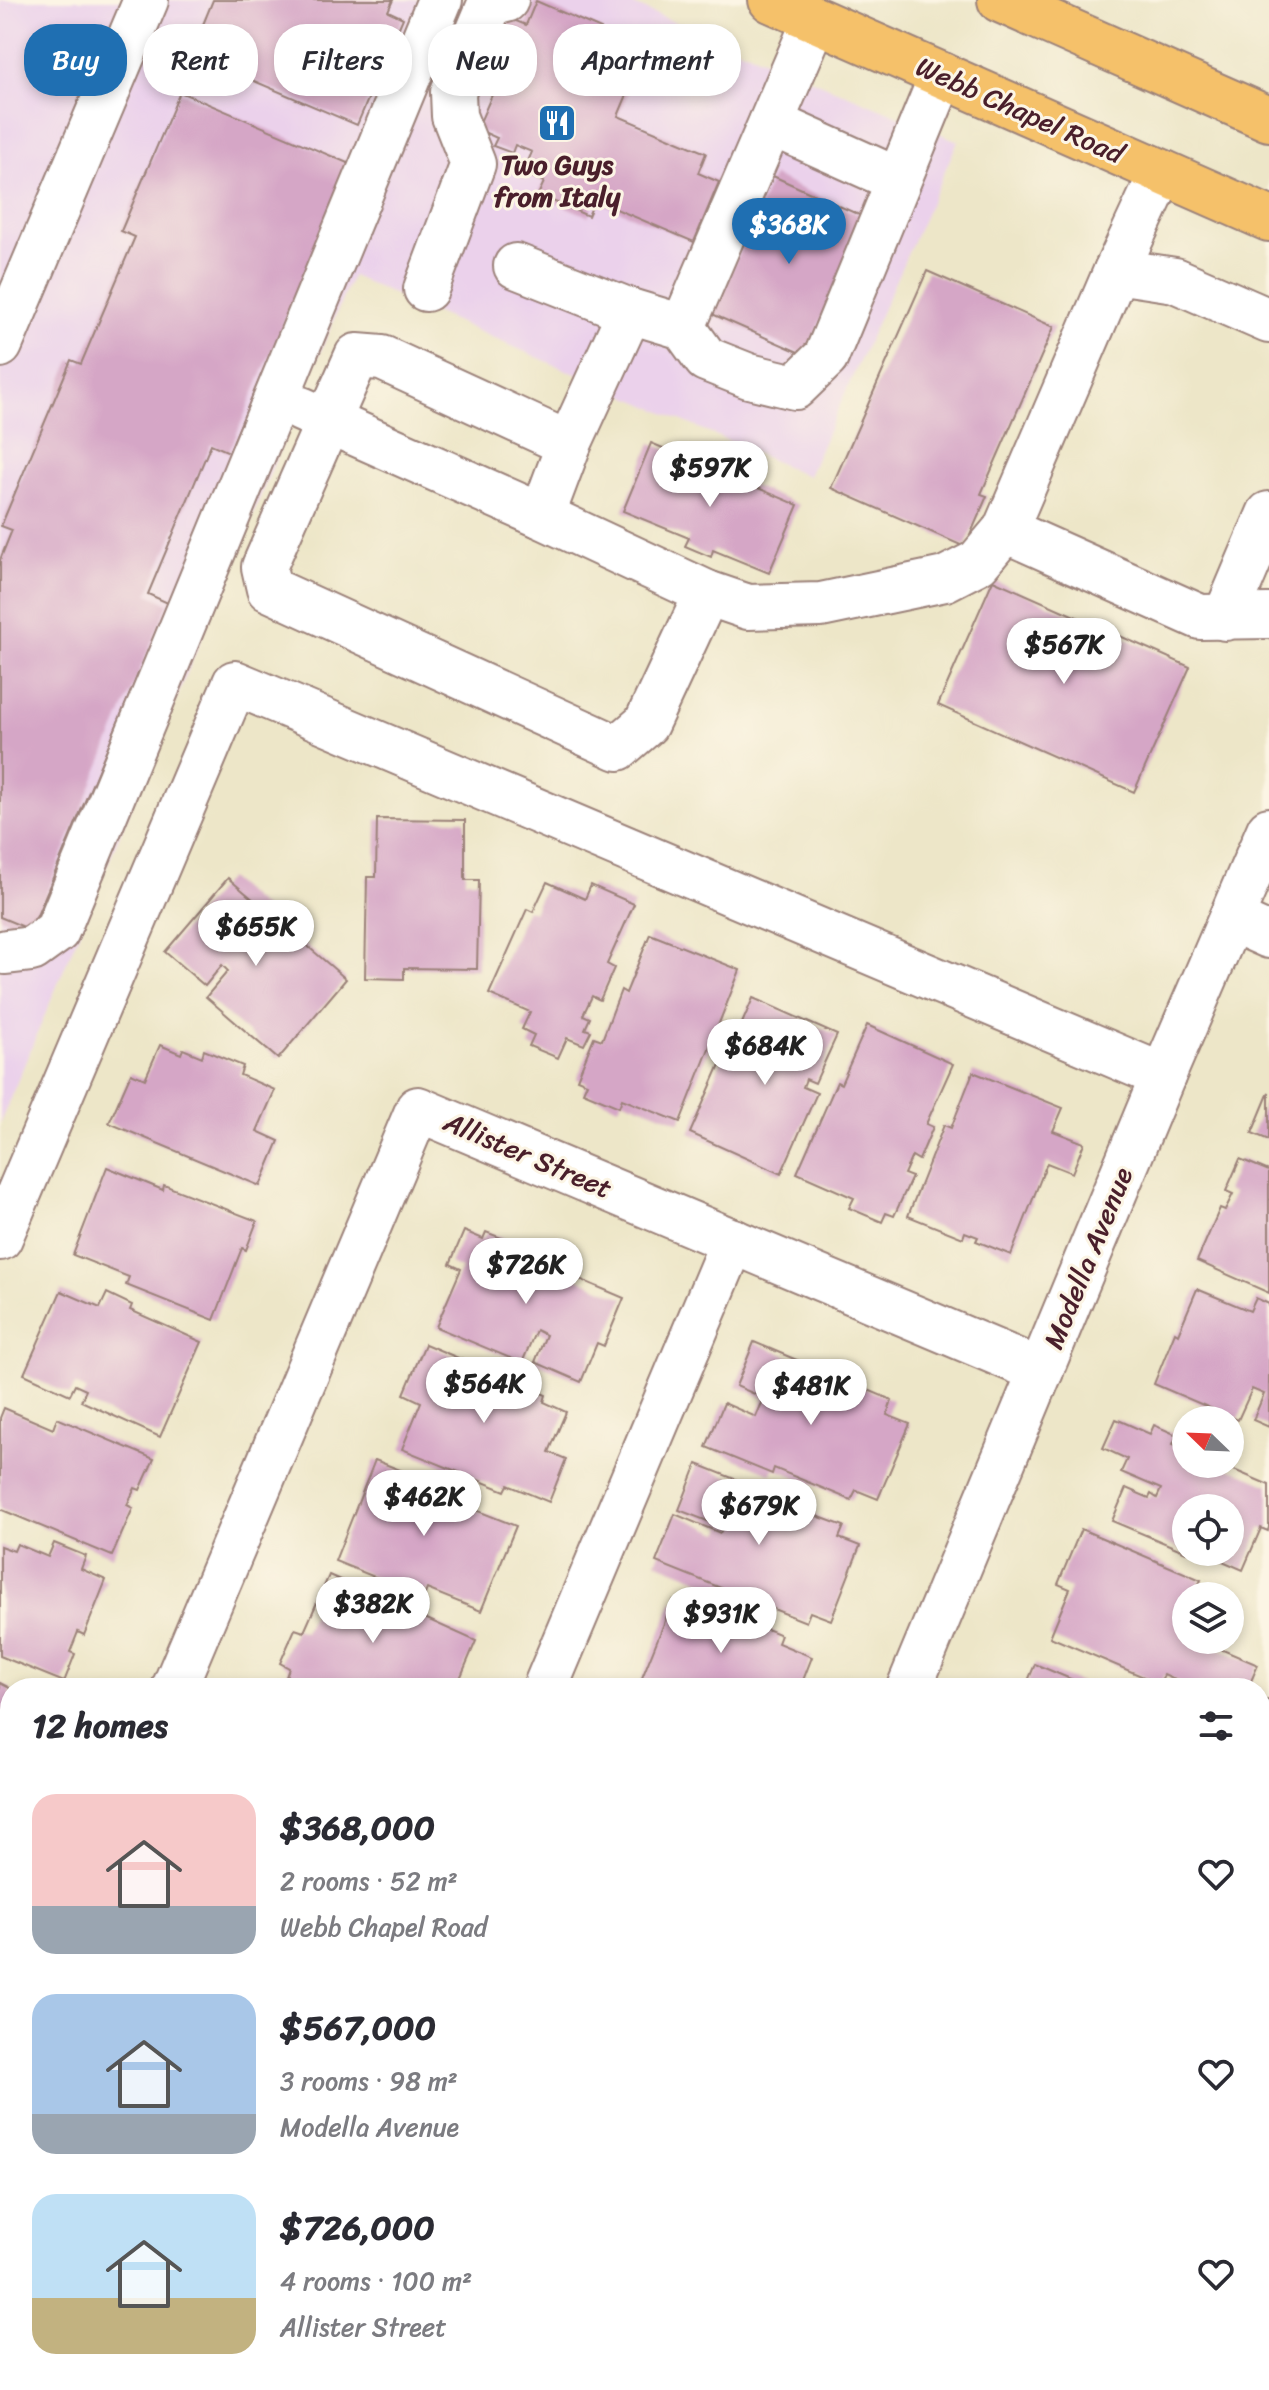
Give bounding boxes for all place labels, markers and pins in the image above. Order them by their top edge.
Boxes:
restaurant icon: Two Guys from Italy [536,102,578,144]
place label: Two Guys from Italy [494,140,621,221]
pin: $368K [733,198,845,266]
pin: $597K [654,441,766,509]
pin: $567K [1008,618,1120,686]
pin: $655K [200,900,312,968]
pin: $684K [709,1019,821,1087]
pin: $726K [470,1238,582,1306]
pin: $564K [428,1357,540,1425]
pin: $481K [755,1359,867,1427]
pin: $462K [368,1470,480,1538]
pin: $679K [703,1479,815,1547]
pin: $382K [317,1577,429,1645]
pin: $931K [665,1587,777,1655]

